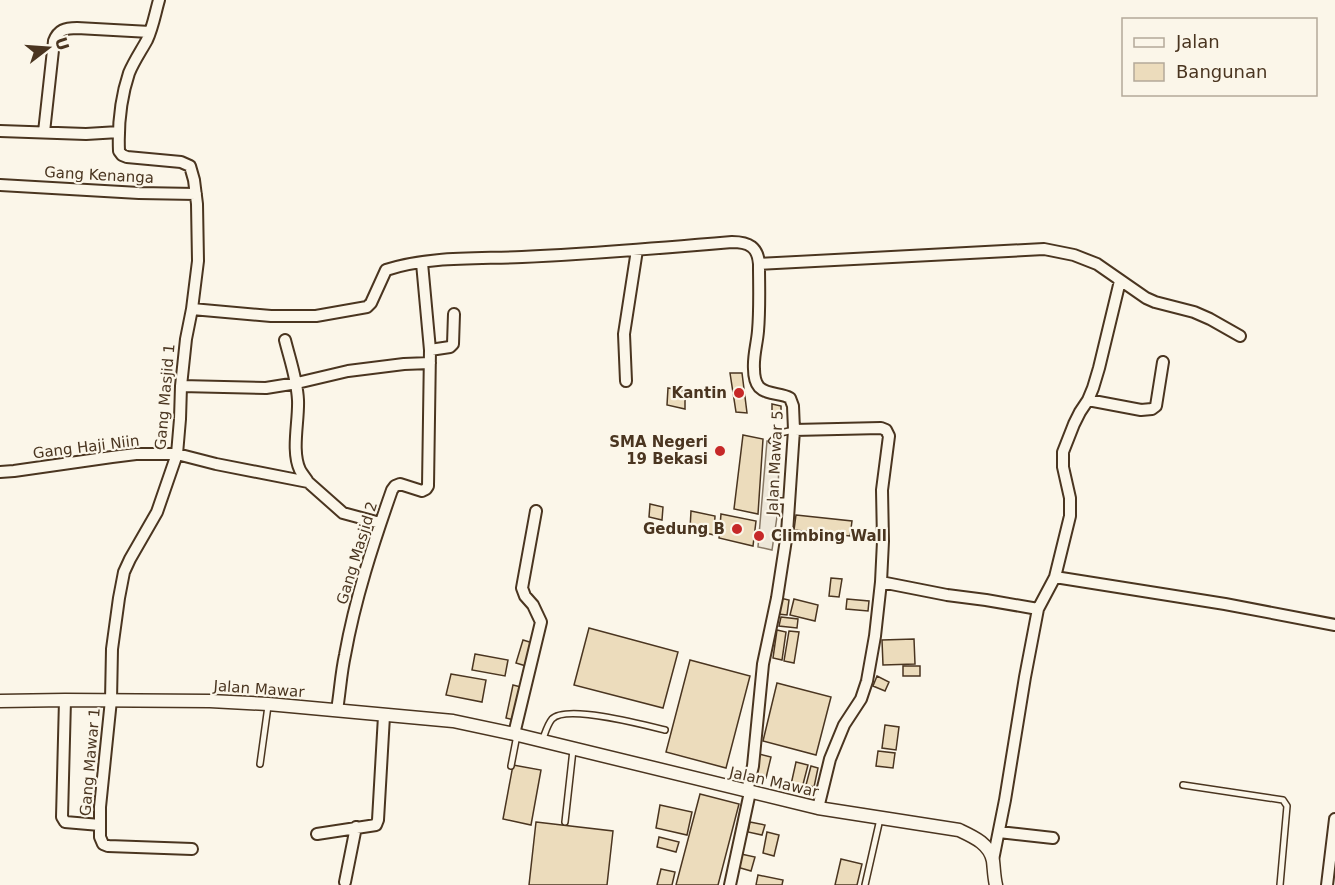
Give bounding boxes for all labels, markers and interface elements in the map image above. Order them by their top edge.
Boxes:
north arrow [18,18,78,78]
legend [1122,18,1317,96]
text: Jalan [1175,31,1220,52]
text: U [51,35,73,53]
text: Bangunan [1176,61,1267,82]
street label: Gang Kenanga [44,163,154,187]
street label: Gang Masjid 1 [151,343,179,451]
place label: Kantin [672,384,727,402]
marker: Kantin [732,386,746,400]
street label: Jalan Mawar 5 [763,410,787,517]
street label: Gang Haji Niin [32,432,140,462]
place label: SMA Negeri 19 Bekasi [609,433,708,468]
marker: SMA Negeri 19 Bekasi [713,444,727,458]
street label: Gang Masjid 2 [333,499,381,607]
place label: Gedung B [643,520,725,538]
marker: Gedung B [730,522,744,536]
place label: Climbing Wall [771,527,887,545]
marker: Climbing Wall [752,529,766,543]
street label: Jalan Mawar [212,677,306,701]
street label: Gang Mawar 1 [76,707,104,817]
street label: Jalan Mawar [727,763,821,801]

